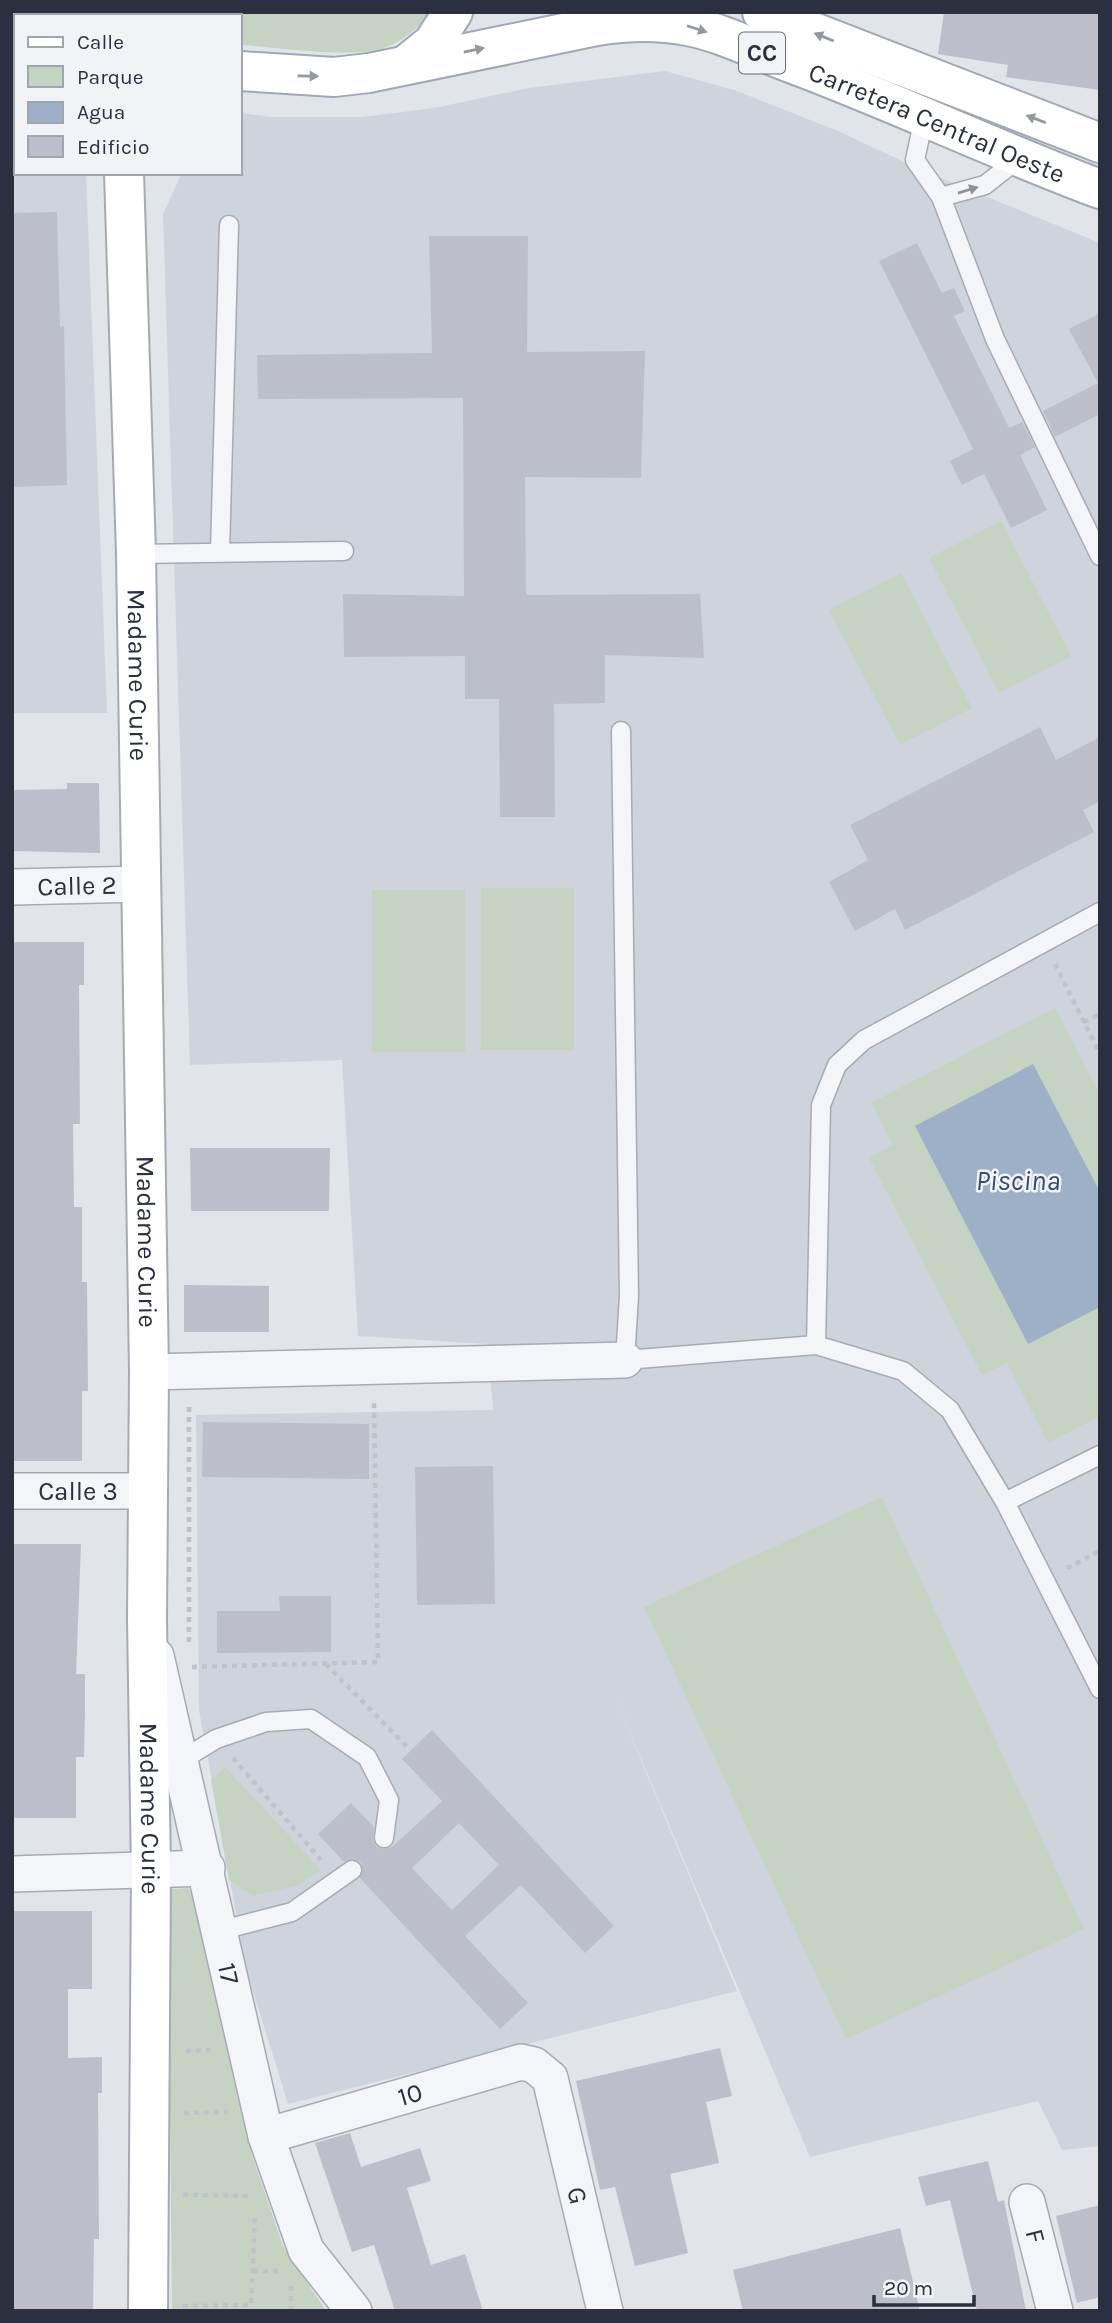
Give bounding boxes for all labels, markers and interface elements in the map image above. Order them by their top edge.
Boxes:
legend [14,14,242,175]
one-way arrow [687,25,708,35]
text: Calle [77,30,124,54]
one-way arrow [813,31,834,42]
road number: CC [739,32,785,74]
one-way arrow [463,44,485,55]
street label: Carretera Central Oeste [804,56,1069,190]
text: Parque [77,65,144,89]
one-way arrow [297,70,319,82]
text: Agua [77,100,125,124]
one-way arrow [1025,113,1046,124]
text: Edificio [77,135,150,159]
one-way arrow [958,185,979,195]
street label: Madame Curie [121,588,154,761]
street label: Calle 2 [37,870,117,902]
street label: Madame Curie [130,1155,163,1328]
water label: Piscina [976,1164,1060,1197]
street label: Calle 3 [38,1476,118,1507]
street label: Madame Curie [133,1722,166,1895]
street label: 17 [211,1960,246,1987]
street label: 10 [394,2076,426,2113]
street label: G [560,2184,594,2207]
street label: F [1019,2226,1052,2246]
scale bar [874,2264,974,2308]
text: 20 m [884,2276,933,2300]

